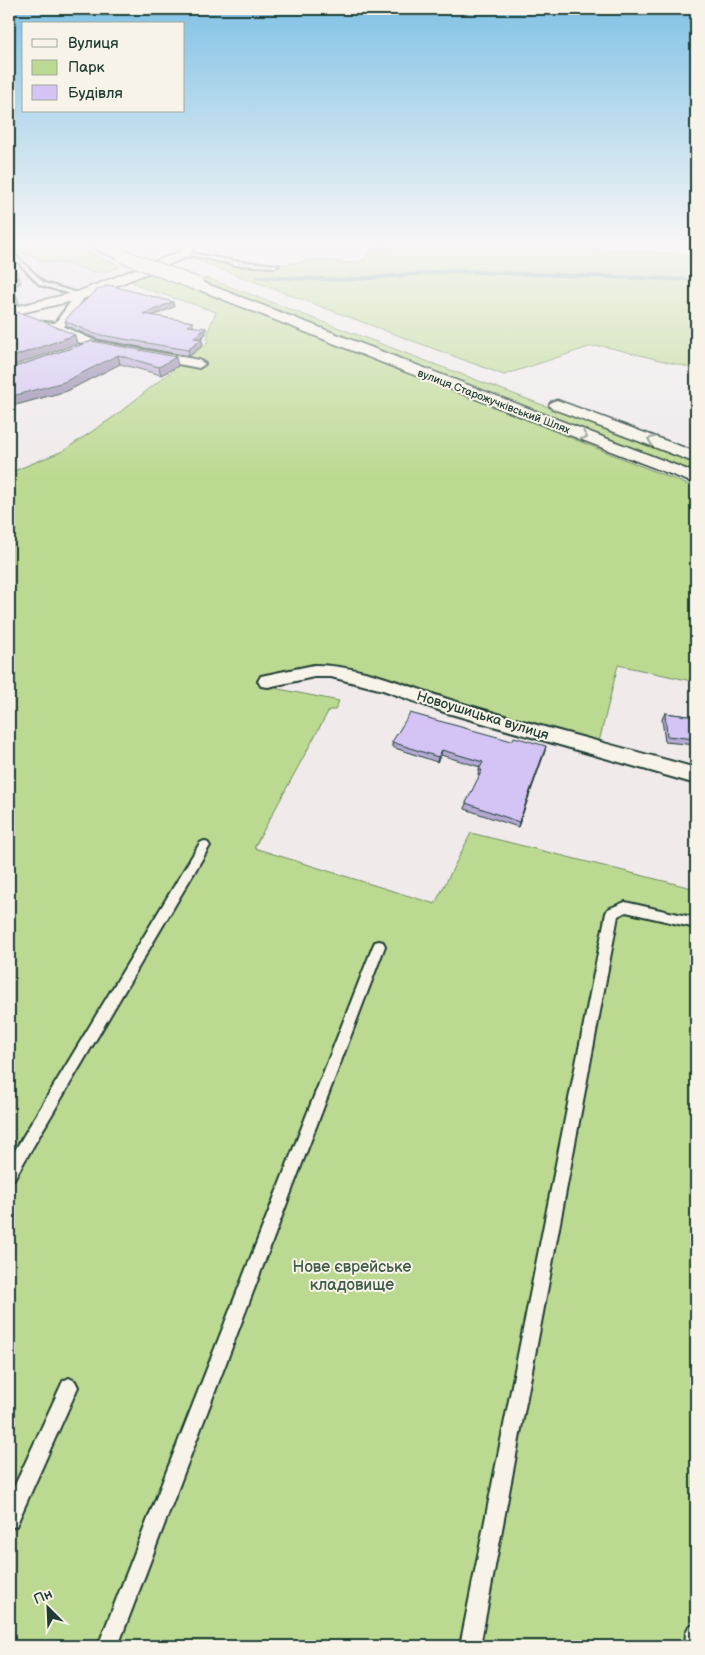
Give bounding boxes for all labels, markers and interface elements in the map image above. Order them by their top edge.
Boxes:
legend [22,22,185,112]
text: Вулиця [68,34,119,53]
text: Парк [68,58,105,77]
text: Будівля [68,84,123,103]
street label: вулиця Старожучківський Шлях [416,366,572,437]
one-way arrow [580,430,588,440]
one-way arrow [647,436,655,446]
street label: Новоушицька вулиця [415,687,551,744]
park label: Нове єврейське кладовище [293,1258,411,1295]
north arrow [22,1582,72,1632]
text: Пн [31,1585,55,1608]

